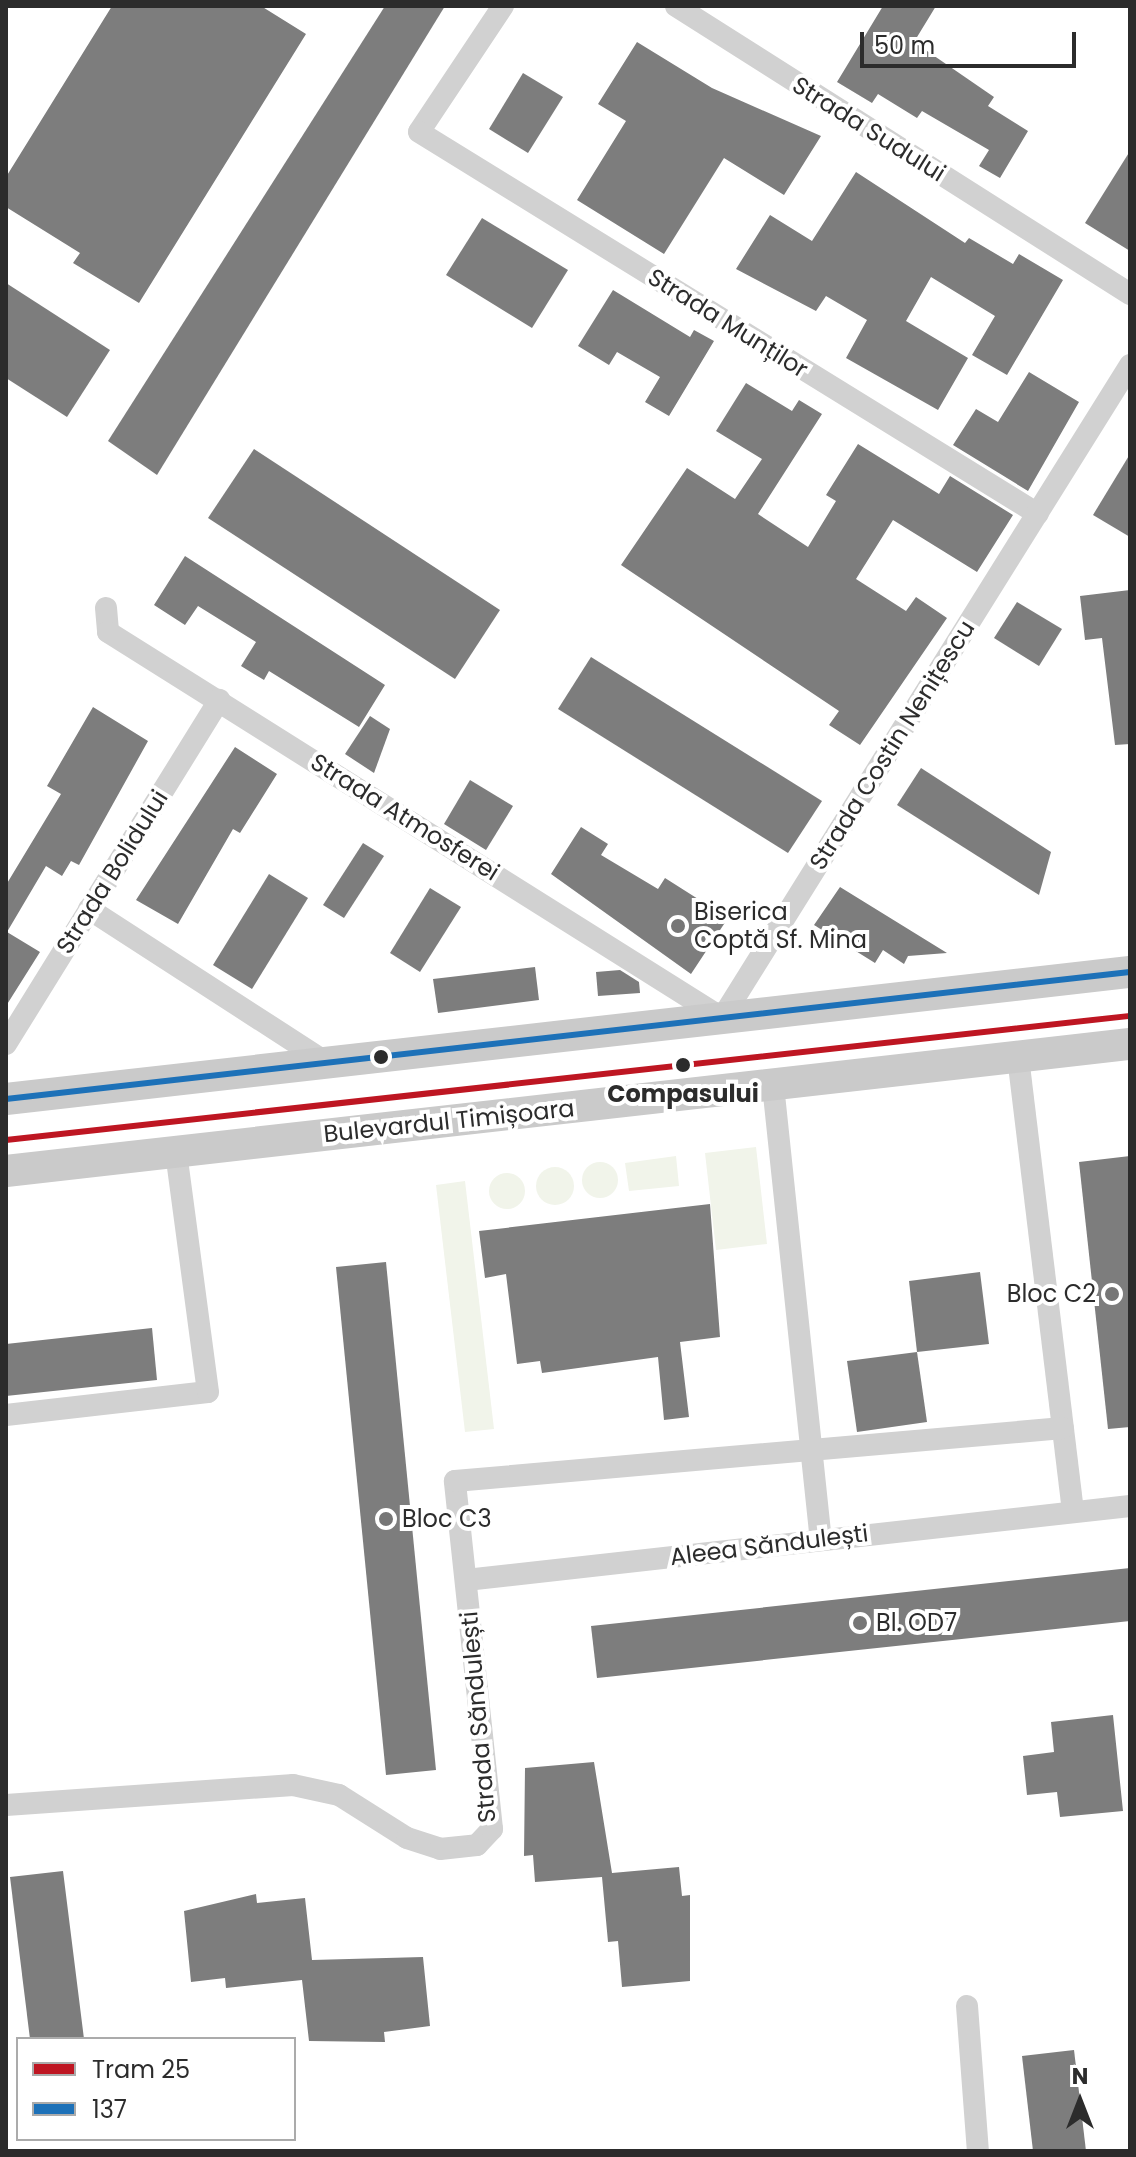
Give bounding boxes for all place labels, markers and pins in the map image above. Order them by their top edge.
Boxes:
place label: Biserica Coptă Sf. Mina [694,898,867,954]
marker: Biserica Coptă Sf. Mina [669,917,687,935]
unlabelled marker [373,1049,389,1065]
marker: Compasului [672,1054,694,1076]
place label: Compasului [607,1080,759,1108]
place label: Bloc C2 [1007,1280,1096,1308]
marker: Bloc C2 [1103,1285,1121,1303]
place label: Bloc C3 [402,1505,492,1533]
marker: Bloc C3 [377,1510,395,1528]
place label: Bl. OD7 [876,1609,957,1637]
marker: Bl. OD7 [851,1614,869,1632]

